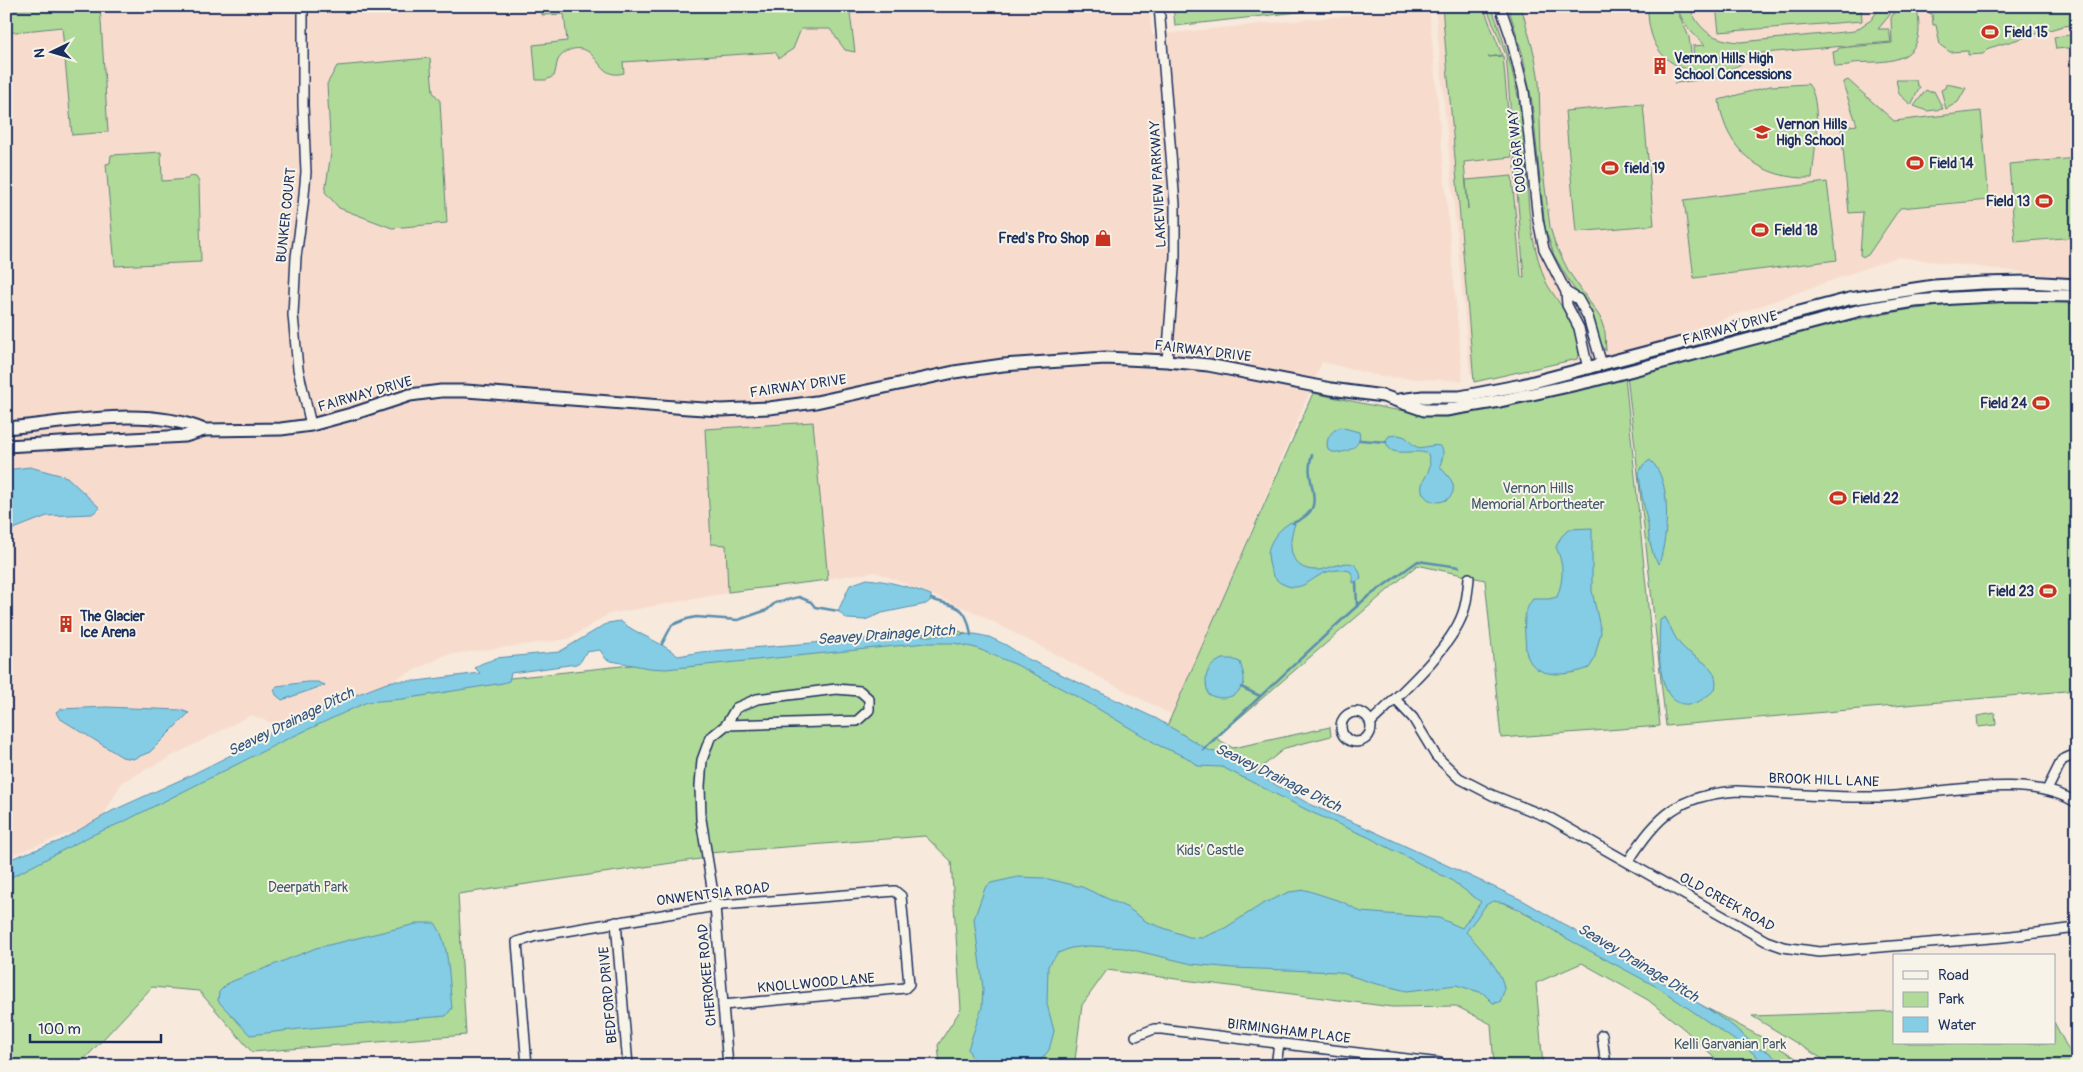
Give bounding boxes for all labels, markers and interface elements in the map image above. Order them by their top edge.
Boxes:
sports icon: Field 15 [1980,22,2000,42]
place label: Field 15 [2004,24,2049,41]
north arrow [28,28,78,78]
text: N [31,48,48,59]
place label: Vernon Hills High School Concessions [1674,50,1792,83]
building icon: Vernon Hills High School Concessions [1650,56,1670,76]
street label: COUGAR WAY [1504,108,1530,194]
place label: Vernon Hills High School [1776,116,1848,149]
street label: LAKEVIEW PARKWAY [1146,120,1170,248]
school or university icon: Vernon Hills High School [1752,122,1772,142]
sports icon: Field 14 [1905,153,1925,173]
place label: Field 14 [1929,155,1975,172]
sports icon: field 19 [1600,158,1620,178]
place label: field 19 [1624,160,1665,177]
street label: BUNKER COURT [273,166,299,263]
sports icon: Field 13 [2034,191,2054,211]
place label: Field 13 [1986,193,2030,210]
sports icon: Field 18 [1750,220,1770,240]
place label: Field 18 [1774,222,1818,239]
shop icon: Fred's Pro Shop [1093,228,1113,248]
place label: Fred's Pro Shop [998,230,1089,247]
street label: FAIRWAY DRIVE [1681,307,1779,349]
street label: FAIRWAY DRIVE [1154,337,1252,365]
street label: FAIRWAY DRIVE [749,371,847,401]
street label: FAIRWAY DRIVE [316,372,414,416]
sports icon: Field 24 [2031,393,2051,413]
place label: Field 24 [1980,395,2028,412]
park label: Vernon Hills Memorial Arbortheater [1471,480,1605,513]
sports icon: Field 22 [1828,488,1848,508]
place label: Field 22 [1852,490,1899,507]
sports icon: Field 23 [2038,581,2058,601]
place label: Field 23 [1988,583,2034,600]
place label: The Glacier Ice Arena [79,608,146,641]
building icon: The Glacier Ice Arena [56,614,76,634]
water label: Seavey Drainage Ditch [817,621,956,649]
water label: Seavey Drainage Ditch [225,683,358,761]
water label: Seavey Drainage Ditch [1212,739,1345,817]
street label: BROOK HILL LANE [1768,770,1880,790]
park label: Kids’ Castle [1176,842,1244,859]
street label: OLD CREEK ROAD [1676,869,1778,935]
park label: Deerpath Park [268,879,348,896]
street label: ONWENTSIA ROAD [655,879,771,909]
water label: Seavey Drainage Ditch [1574,919,1703,1007]
street label: CHEROKEE ROAD [694,923,720,1027]
street label: BEDFORD DRIVE [595,946,621,1044]
legend [1893,954,2056,1044]
text: Road [1938,966,1969,985]
street label: KNOLLWOOD LANE [757,969,875,997]
text: Park [1938,990,1965,1009]
scale bar [30,1012,161,1044]
street label: BIRMINGHAM PLACE [1226,1015,1352,1047]
text: Water [1938,1016,1977,1035]
text: 100 m [38,1020,81,1039]
park label: Kelli Garvanian Park [1674,1036,1787,1053]

